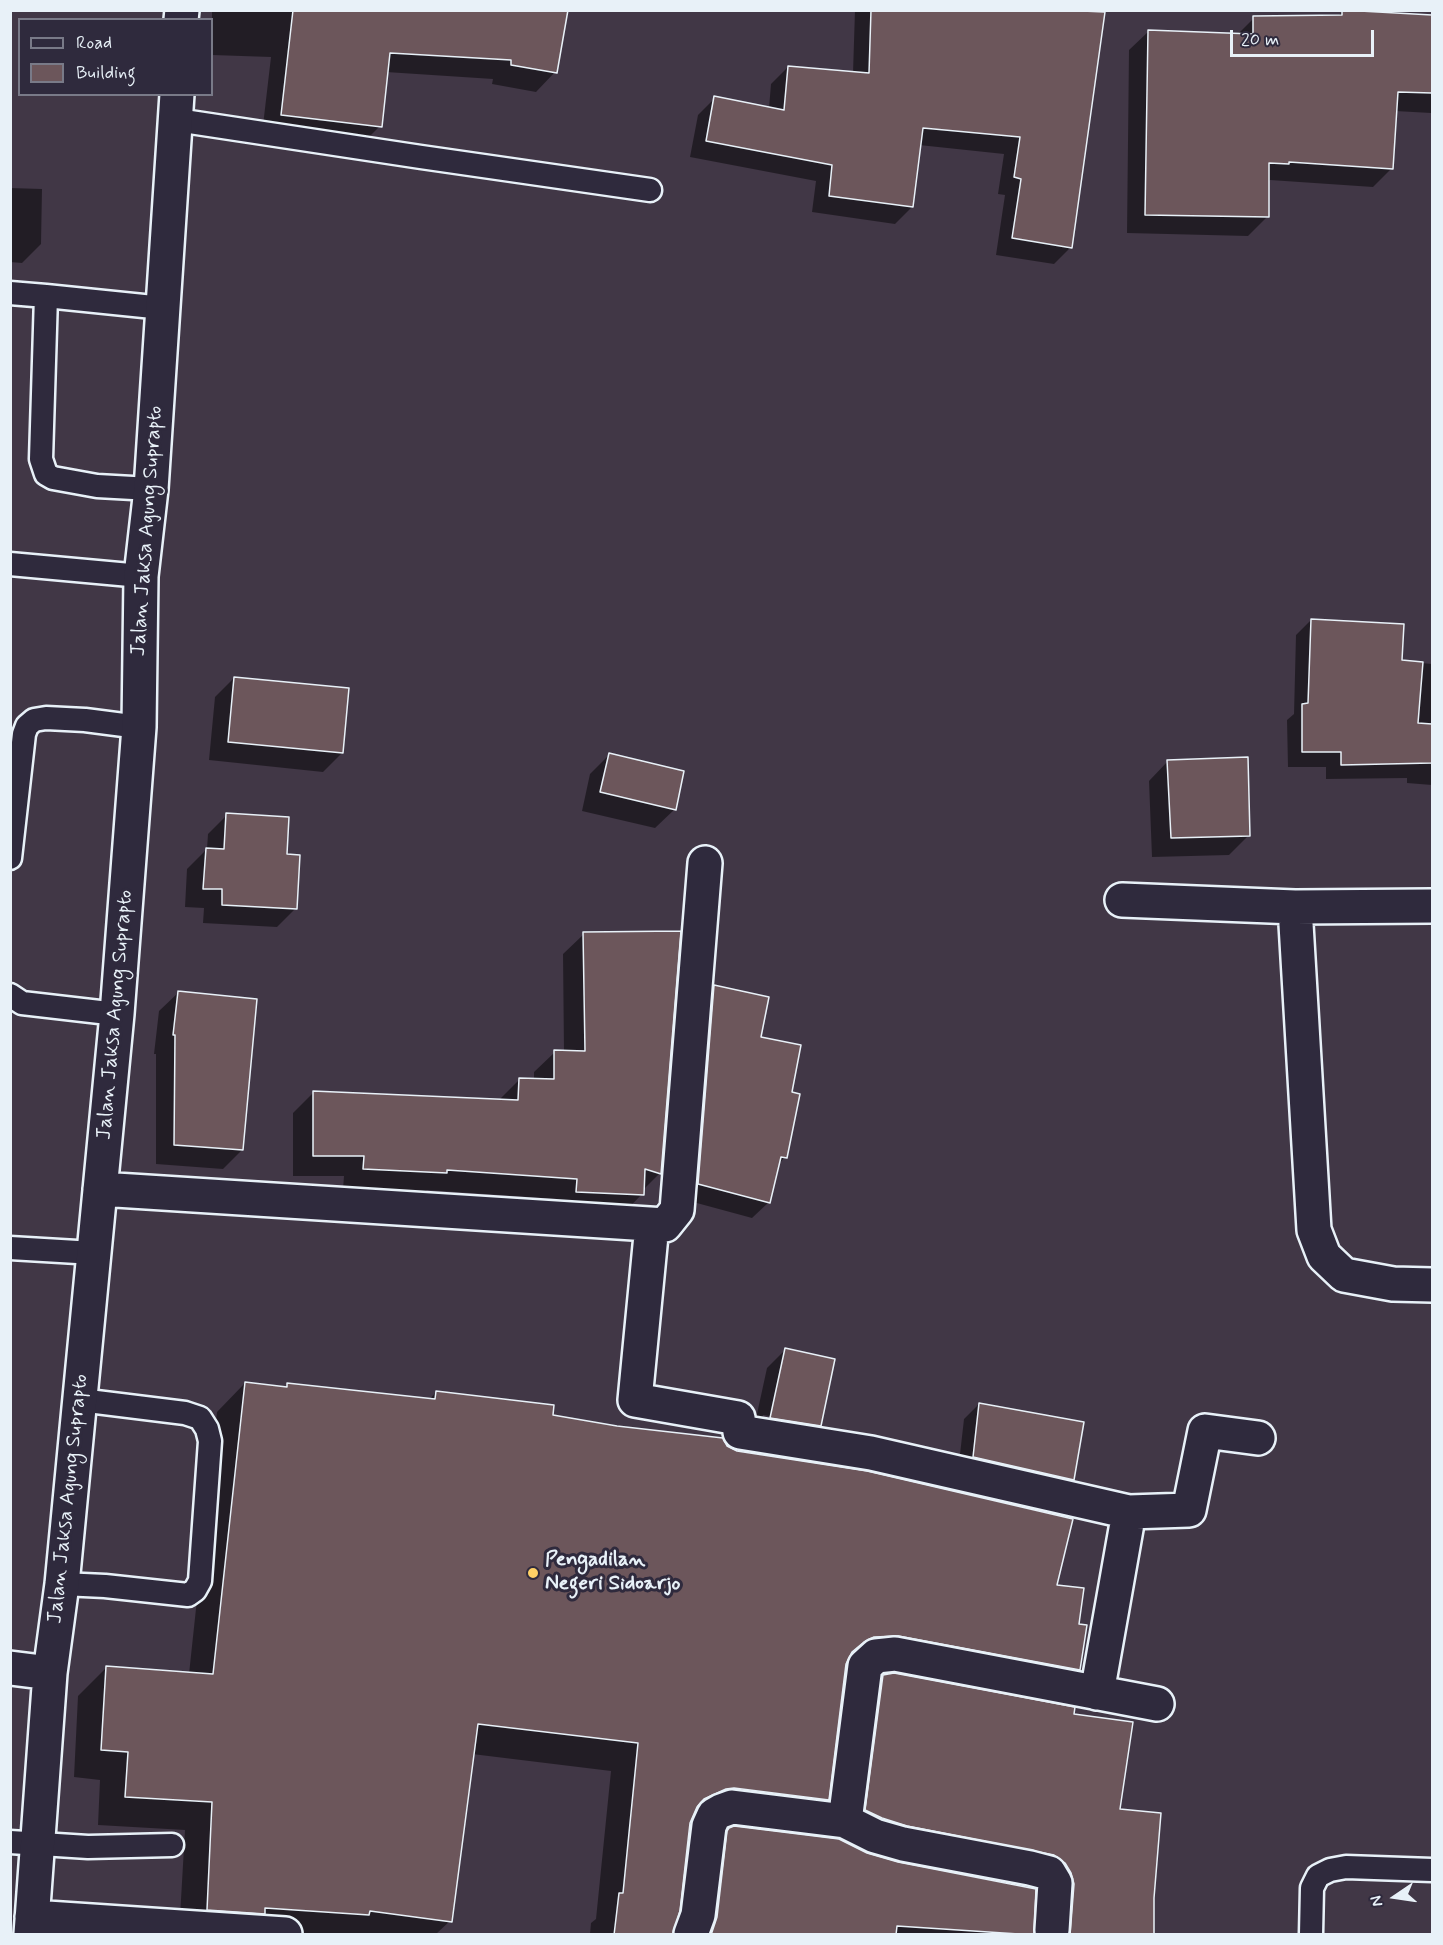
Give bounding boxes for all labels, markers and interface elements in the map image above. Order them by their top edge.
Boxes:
legend [18,18,213,96]
scale bar [1233,18,1377,56]
text: 20 m [1241,28,1279,52]
text: Road [76,31,112,55]
text: Building [76,61,136,85]
street label: Jalan Jaksa Agung Suprapto [127,405,169,657]
street label: Jalan Jaksa Agung Suprapto [93,889,139,1141]
street label: Jalan Jaksa Agung Suprapto [43,1373,95,1625]
place label: Pengadilan Negeri Sidoarjo [545,1548,680,1598]
marker: Pengadilan Negeri Sidoarjo [526,1566,540,1580]
north arrow [1365,1867,1425,1927]
text: N [1366,1894,1388,1909]

